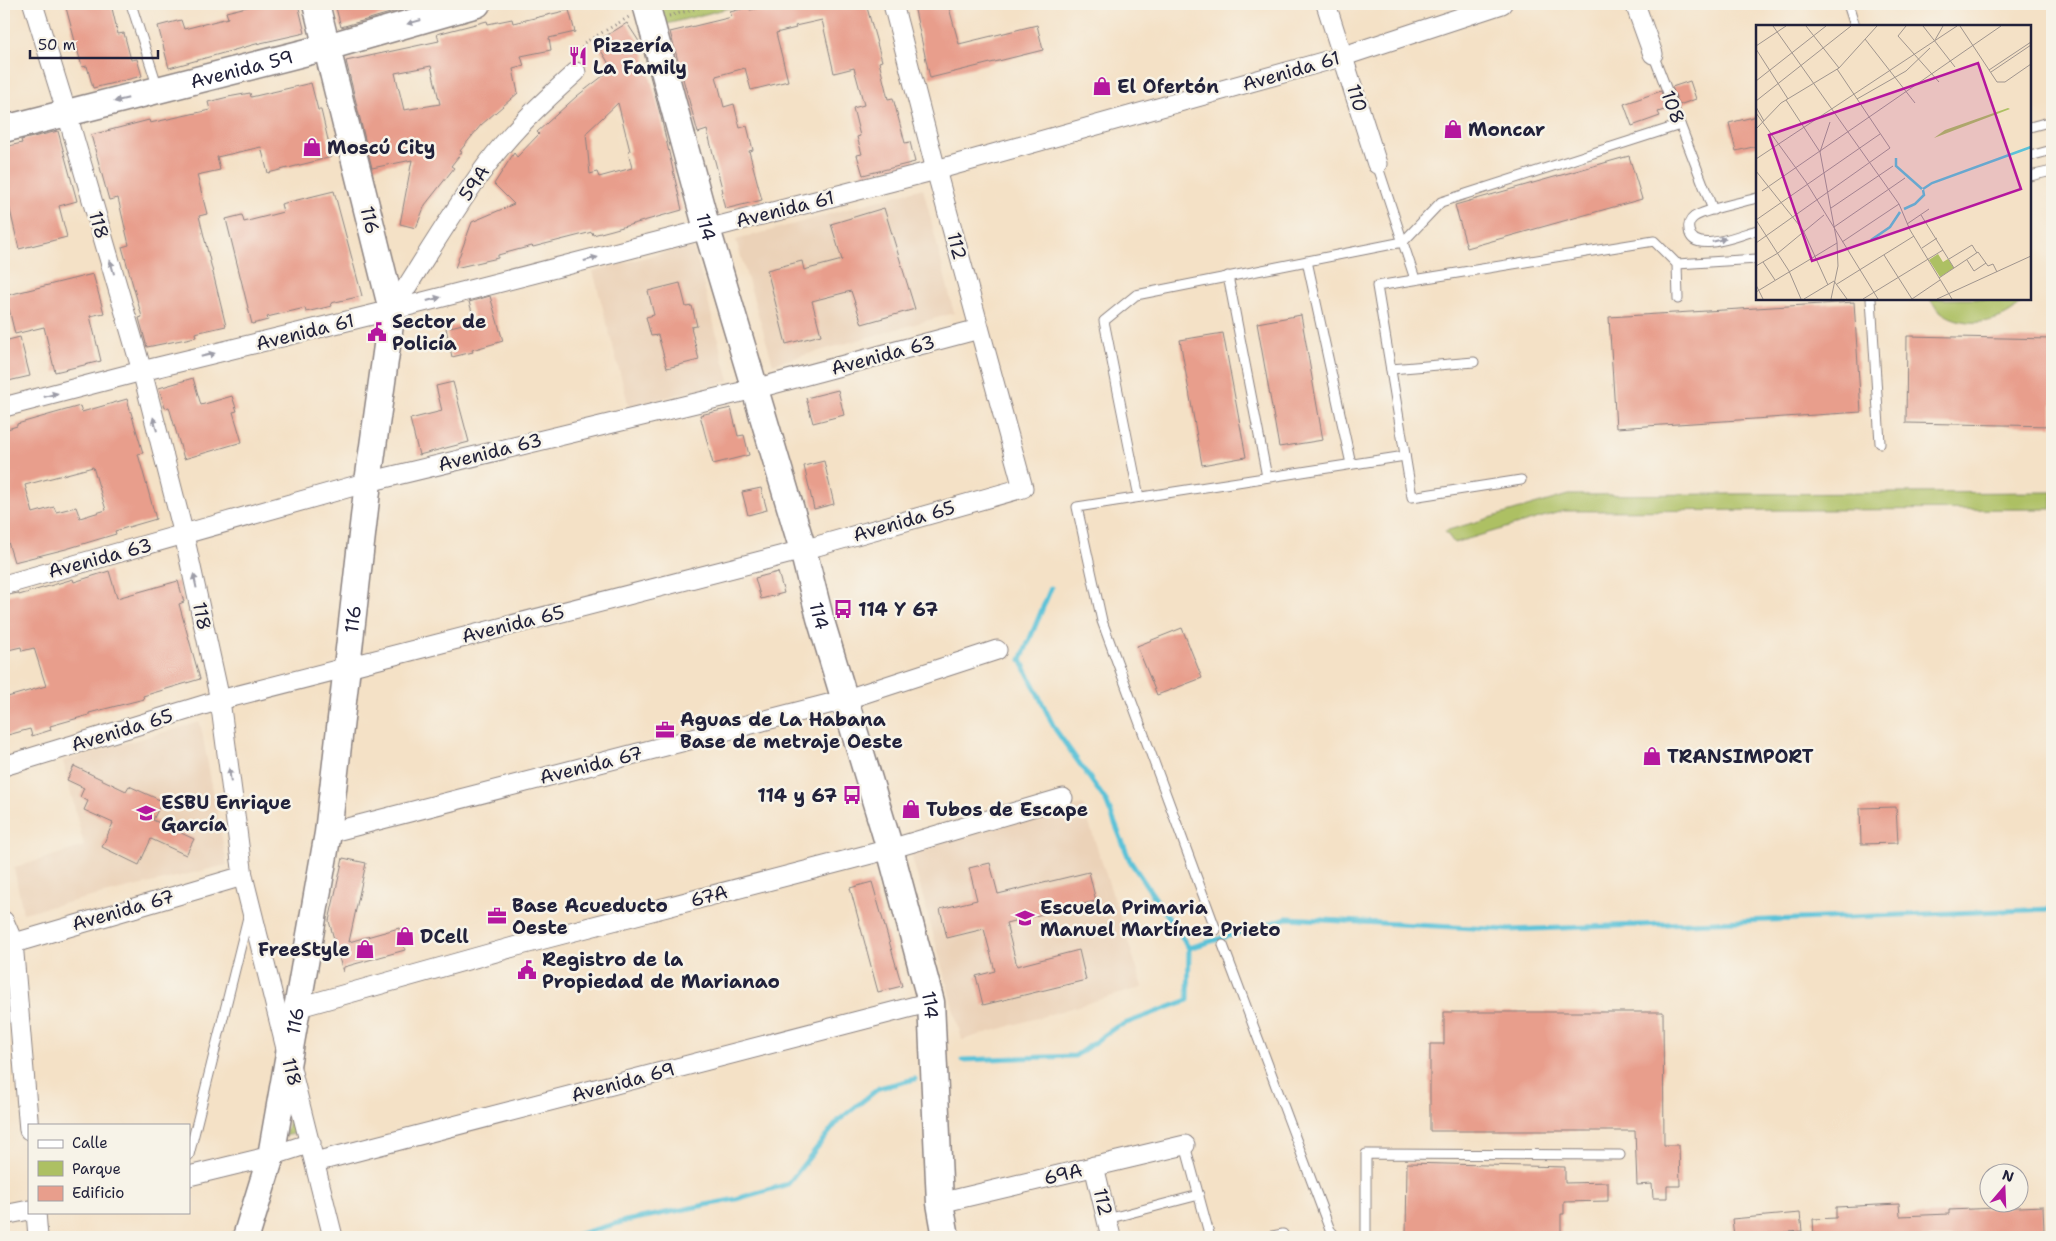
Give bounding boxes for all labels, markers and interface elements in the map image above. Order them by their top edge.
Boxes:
one-way arrow [406,18,421,26]
inset map [1756,25,2031,300]
scale bar [30,28,158,60]
place label: Pizzería La Family [593,33,687,80]
text: 50 m [38,35,76,55]
street label: Avenida 59 [188,44,295,94]
restaurant icon: Pizzería La Family [567,45,589,67]
street label: Avenida 61 [1239,45,1343,97]
place label: El Ofertón [1117,74,1219,99]
shop icon: El Ofertón [1091,75,1113,97]
street label: 110 [1341,81,1373,115]
street label: 108 [1655,87,1691,127]
one-way arrow [114,96,129,104]
place label: Moncar [1468,117,1545,142]
shop icon: Moncar [1442,118,1464,140]
place label: Moscú City [327,135,435,160]
shop icon: Moscú City [301,136,323,158]
street label: 59A [453,160,495,206]
street label: Avenida 61 [733,185,837,233]
street label: 116 [354,203,386,237]
street label: 118 [83,208,115,242]
street label: 114 [691,210,722,244]
street label: 112 [941,229,973,263]
one-way arrow [1711,236,1726,244]
one-way arrow [584,254,599,262]
one-way arrow [107,260,115,275]
one-way arrow [427,295,442,303]
street label: Avenida 61 [253,308,357,356]
place label: Sector de Policía [392,309,486,356]
public building icon: Sector de Policía [366,321,388,343]
street label: Avenida 63 [828,329,938,381]
one-way arrow [201,351,216,359]
one-way arrow [43,391,58,399]
one-way arrow [151,416,159,431]
street label: Avenida 63 [435,427,545,477]
street label: Avenida 65 [850,495,958,547]
street label: Avenida 63 [45,532,155,584]
one-way arrow [190,573,198,589]
place label: 114 Y 67 [858,597,938,622]
bus stop icon: 114 Y 67 [832,598,854,620]
street label: Avenida 65 [459,599,567,649]
street label: 114 [804,599,835,633]
street label: 118 [187,600,217,632]
street label: 116 [338,604,366,634]
street label: Avenida 65 [68,703,176,757]
place label: Aguas de La Habana Base de metraje Oeste [680,707,903,754]
office icon: Aguas de La Habana Base de metraje Oeste [654,719,676,741]
street label: Avenida 67 [537,740,645,790]
place label: TRANSIMPORT [1667,744,1814,769]
shop icon: TRANSIMPORT [1641,745,1663,767]
one-way arrow [226,767,234,783]
place label: 114 y 67 [757,783,837,808]
bus stop icon: 114 y 67 [841,784,863,806]
place label: ESBU Enrique García [161,790,291,837]
place label: Tubos de Escape [926,797,1088,822]
shop icon: Tubos de Escape [900,798,922,820]
school or university icon: ESBU Enrique García [135,802,157,824]
street label: 67A [688,879,731,913]
street label: Avenida 67 [69,883,177,937]
place label: Base Acueducto Oeste [512,893,668,940]
place label: Escuela Primaria Manuel Martínez Prieto [1040,895,1281,942]
office icon: Base Acueducto Oeste [486,905,508,927]
school or university icon: Escuela Primaria Manuel Martínez Prieto [1014,907,1036,929]
place label: DCell [420,924,469,949]
shop icon: DCell [394,925,416,947]
place label: FreeStyle [258,937,350,962]
shop icon: FreeStyle [354,938,376,960]
place label: Registro de la Propiedad de Marianao [542,947,780,994]
public building icon: Registro de la Propiedad de Marianao [516,959,538,981]
street label: 114 [916,988,944,1019]
street label: 116 [280,1005,310,1037]
street label: 118 [276,1055,308,1089]
street label: Avenida 69 [569,1056,677,1108]
legend [28,1124,190,1214]
text: Calle [72,1133,108,1153]
street label: 69A [1041,1157,1085,1191]
text: Parque [72,1159,121,1179]
north arrow [1978,1164,2028,1214]
text: N [2000,1165,2016,1186]
text: Edificio [72,1183,124,1203]
street label: 112 [1088,1186,1118,1218]

